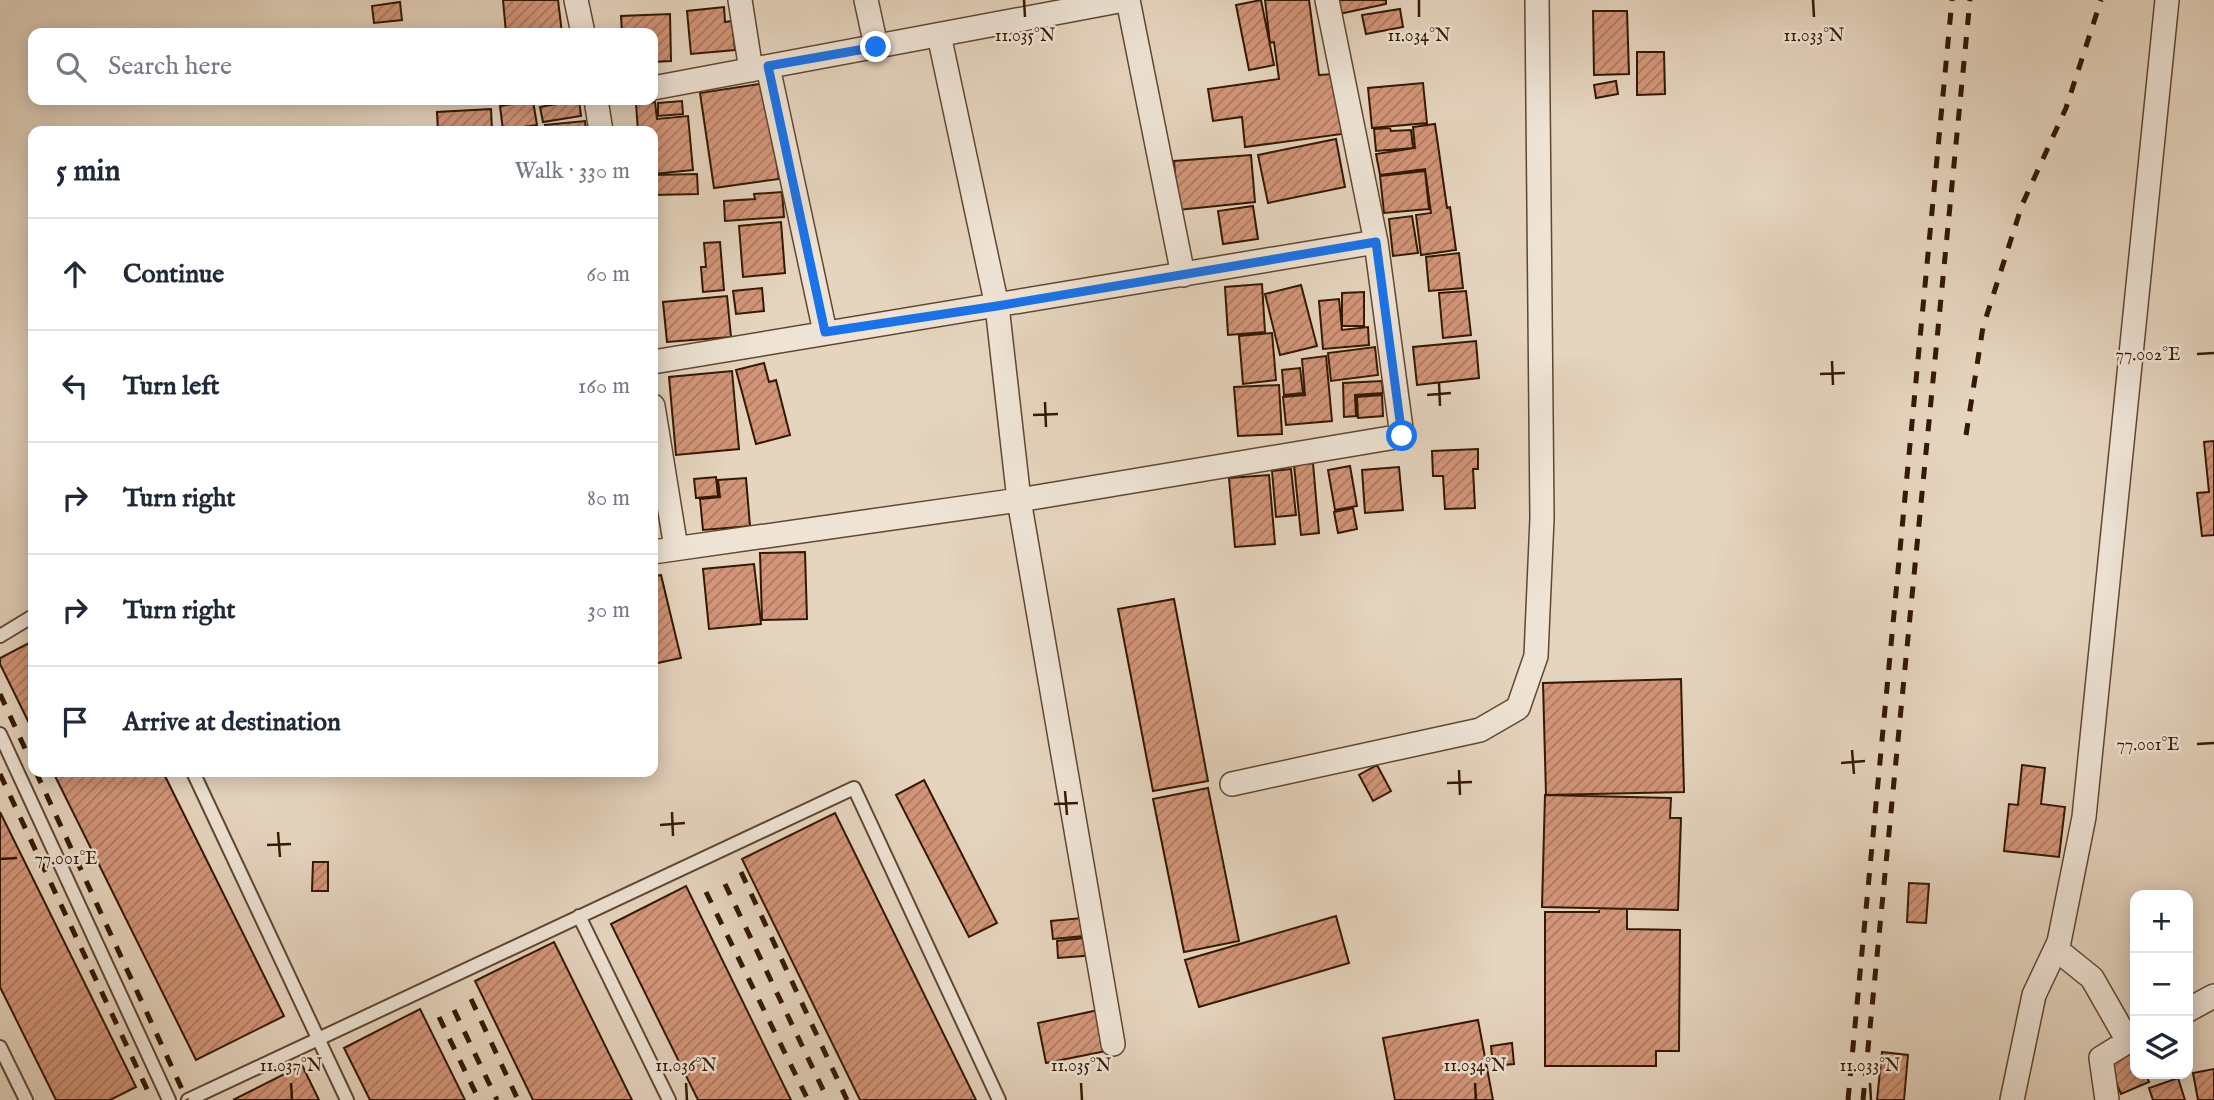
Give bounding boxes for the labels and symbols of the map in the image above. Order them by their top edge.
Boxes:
text: 11.035°N [995,25,1056,48]
text: 11.034°N [1388,25,1451,48]
text: 11.033°N [1784,25,1845,48]
route end [860,31,891,62]
text: 77.002°E [2115,344,2181,367]
route start [1386,420,1417,451]
text: 77.001°E [2116,734,2180,757]
text: 77.001°E [34,848,98,871]
text: 11.037°N [260,1055,323,1078]
text: 11.036°N [655,1055,717,1078]
text: 11.035°N [1051,1055,1112,1078]
text: 11.034°N [1444,1055,1507,1078]
text: 11.033°N [1840,1055,1901,1078]

